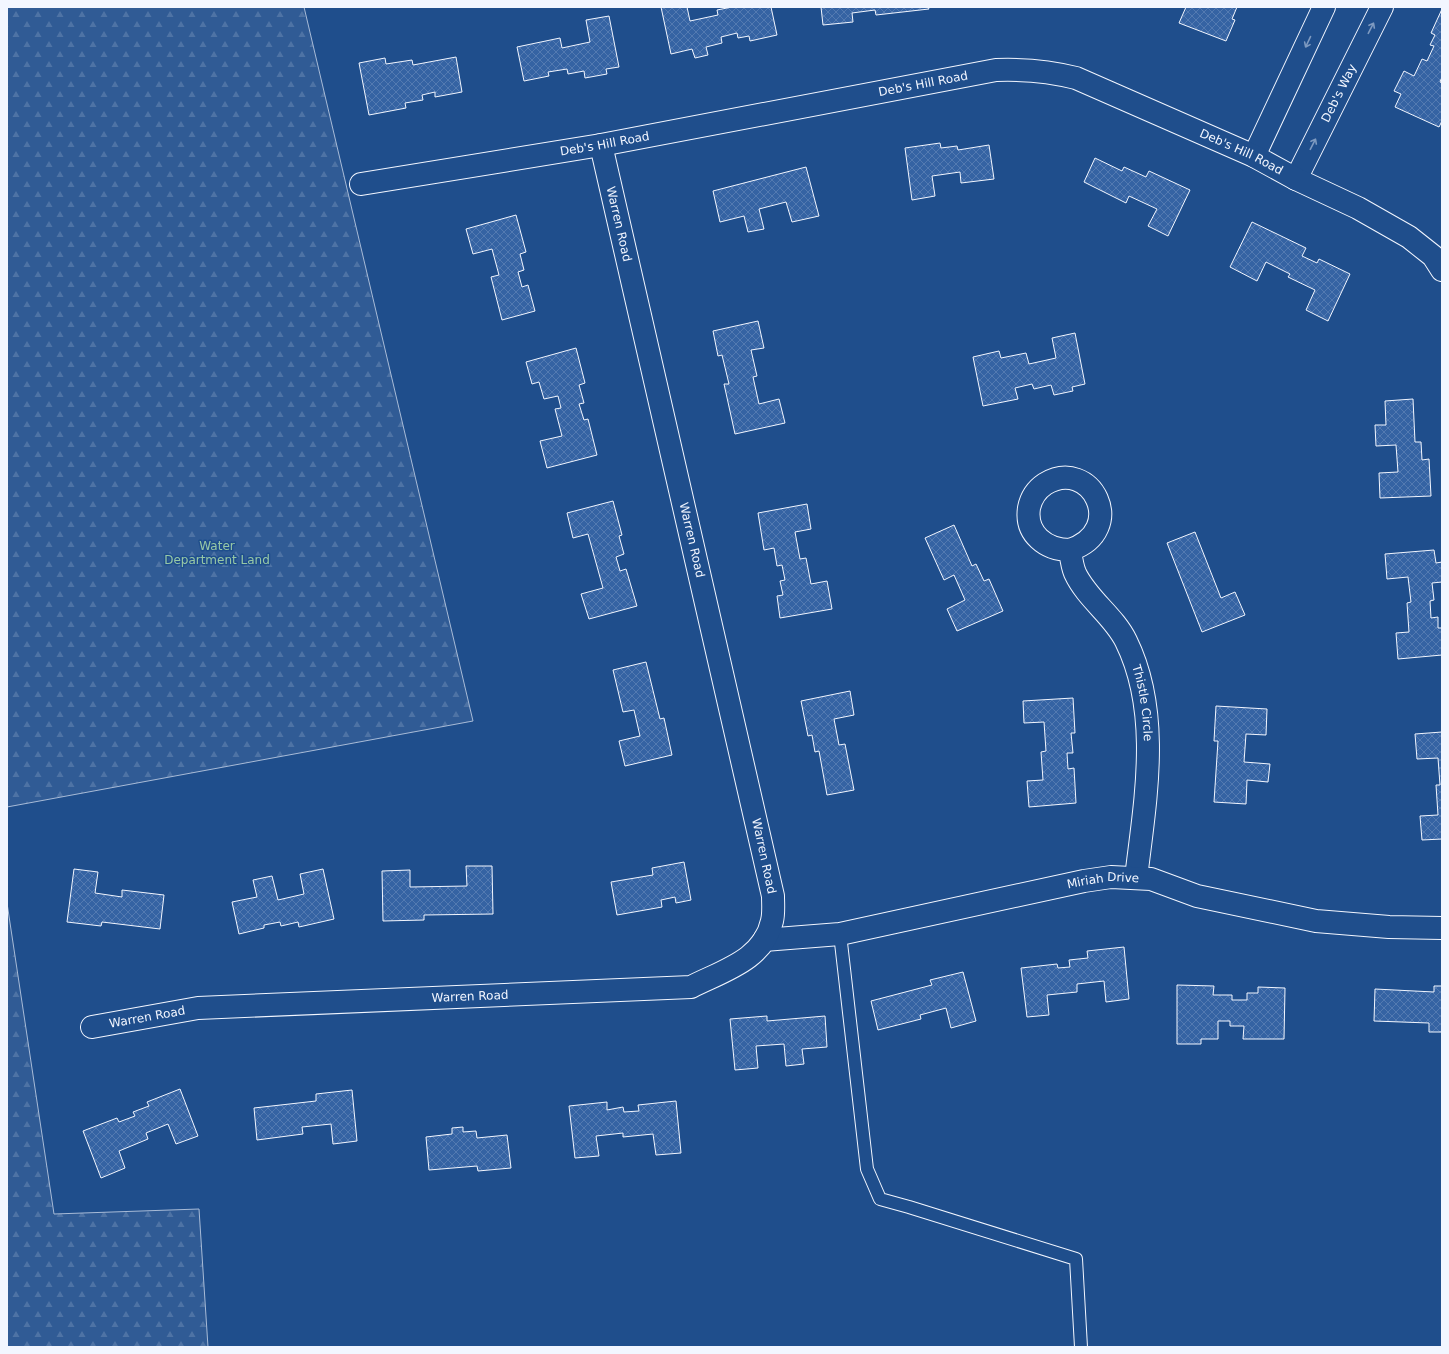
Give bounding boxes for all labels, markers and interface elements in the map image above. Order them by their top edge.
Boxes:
one-way arrow [1368,22,1376,34]
one-way arrow [1304,36,1311,48]
street label: Deb's Way [1319,62,1359,125]
street label: Deb's Hill Road [877,69,969,99]
street label: Deb's Hill Road [1198,126,1286,178]
street label: Deb's Hill Road [559,129,651,159]
one-way arrow [1310,138,1317,150]
street label: Warren Road [604,185,634,263]
street label: Warren Road [677,501,707,579]
park label: Water Department Land [164,539,270,567]
street label: Thistle Circle [1129,662,1155,742]
street label: Warren Road [749,817,779,895]
street label: Miriah Drive [1066,870,1139,892]
street label: Warren Road [431,988,509,1005]
street label: Warren Road [108,1003,186,1031]

